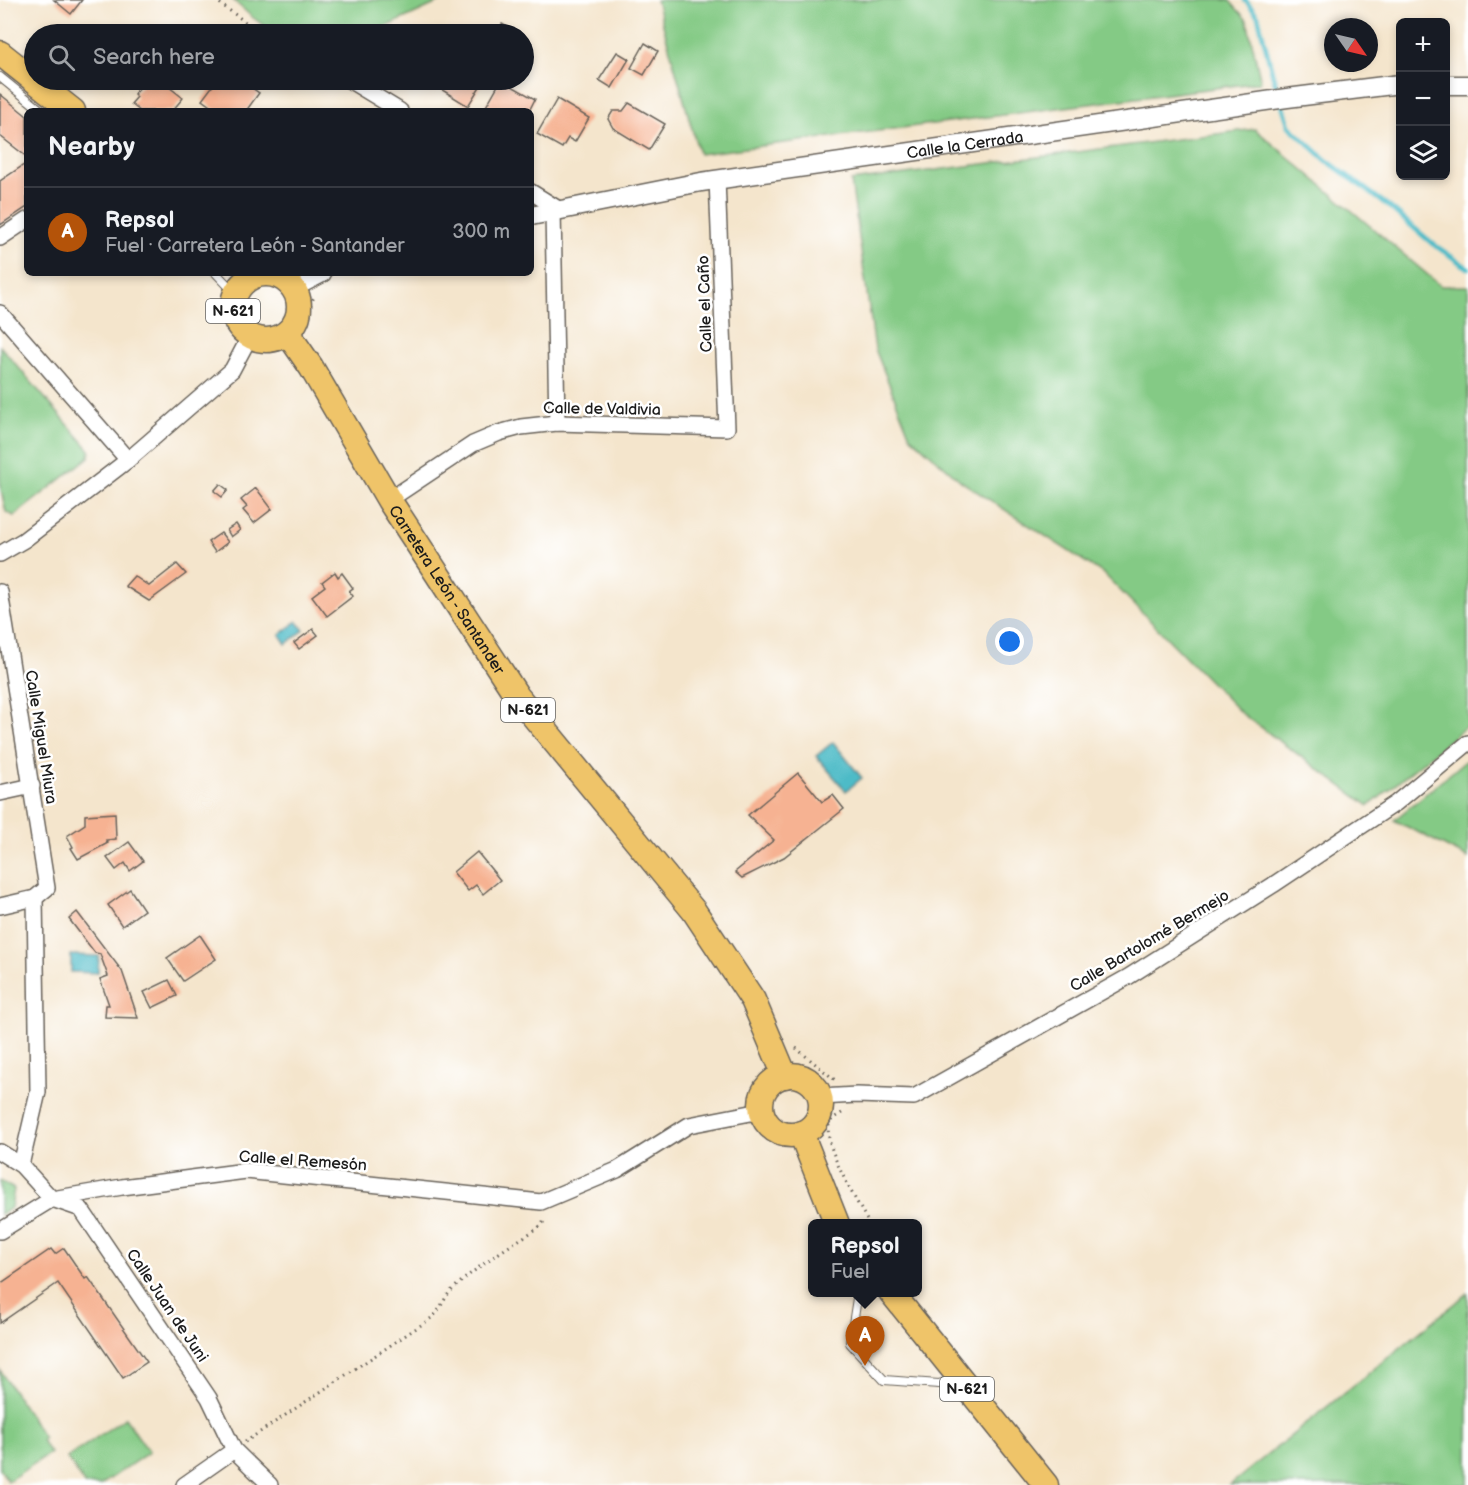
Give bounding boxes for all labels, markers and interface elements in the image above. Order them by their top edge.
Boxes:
north arrow [1324,18,1378,72]
map controls [1396,18,1450,180]
button: + [1396,18,1450,72]
search box [24,24,534,90]
icon: search [45,41,78,74]
text: Search here [93,44,215,71]
button: − [1396,72,1450,126]
button: layers [1396,126,1450,180]
street label: Calle la Cerrada [906,128,1025,163]
text: Nearby [48,132,135,163]
text: Repsol [105,207,174,234]
text: A [61,220,74,244]
text: 300 m [452,220,510,244]
text: Fuel · Carretera León - Santander [105,234,405,258]
street label: Calle el Caño [694,255,717,353]
road number: N-621 [206,299,260,323]
street label: Calle de Valdivia [543,399,661,420]
street label: Carretera León - Santander [384,502,508,679]
your location [995,627,1024,656]
street label: Calle Miguel Miura [21,669,60,806]
road number: N-621 [501,698,555,722]
street label: Calle Bartolomé Bermejo [1067,886,1233,996]
street label: Calle el Remesón [238,1148,368,1175]
popup [808,1219,922,1297]
text: Repsol [830,1233,900,1260]
street label: Calle Juan de Juni [122,1246,212,1366]
text: Fuel [830,1260,870,1284]
pin: A [846,1316,884,1366]
road number: N-621 [940,1377,994,1401]

